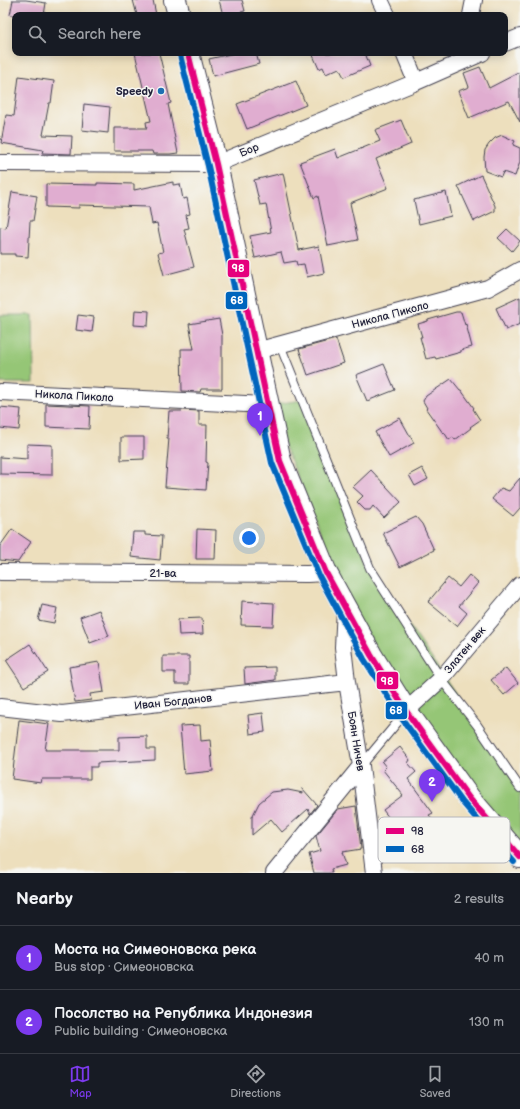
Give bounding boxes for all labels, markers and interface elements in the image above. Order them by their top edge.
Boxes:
search box [12,12,508,56]
icon: search [26,23,48,45]
text: Search here [58,25,141,44]
place label: Speedy [116,85,153,98]
marker: Speedy [156,86,166,96]
street label: Бор [237,140,261,160]
line badge: 98 [227,259,250,278]
text: 98 [231,262,245,275]
line badge: 68 [225,291,248,310]
text: 68 [230,294,244,307]
street label: Никола Пиколо [350,298,430,331]
street label: Никола Пиколо [34,387,114,405]
pin: 1 [247,403,273,436]
your location [239,528,259,548]
street label: 21-ва [150,567,177,580]
street label: Златен век [442,624,489,676]
line badge: 98 [376,671,399,690]
text: 98 [380,675,394,688]
street label: Иван Богданов [133,691,213,713]
line badge: 68 [385,701,408,720]
text: 68 [389,704,403,717]
street label: Боян Ничев [345,710,367,772]
pin: 2 [419,769,445,802]
legend [378,817,510,863]
text: 98 [411,825,424,838]
text: 68 [411,843,424,856]
text: Nearby [16,889,73,909]
text: 2 results [454,891,504,907]
text: Моста на Симеоновска река [54,940,256,959]
text: 1 [26,950,32,966]
text: 40 m [474,950,504,966]
text: Bus stop · Симеоновска [54,959,194,975]
text: Посолство на Република Индонезия [54,1004,313,1023]
text: 2 [25,1014,33,1030]
text: 130 m [469,1014,504,1030]
text: Public building · Симеоновска [54,1023,228,1039]
tab: Map [69,1063,92,1100]
tab: Directions [230,1063,281,1100]
tab: Saved [420,1063,451,1100]

